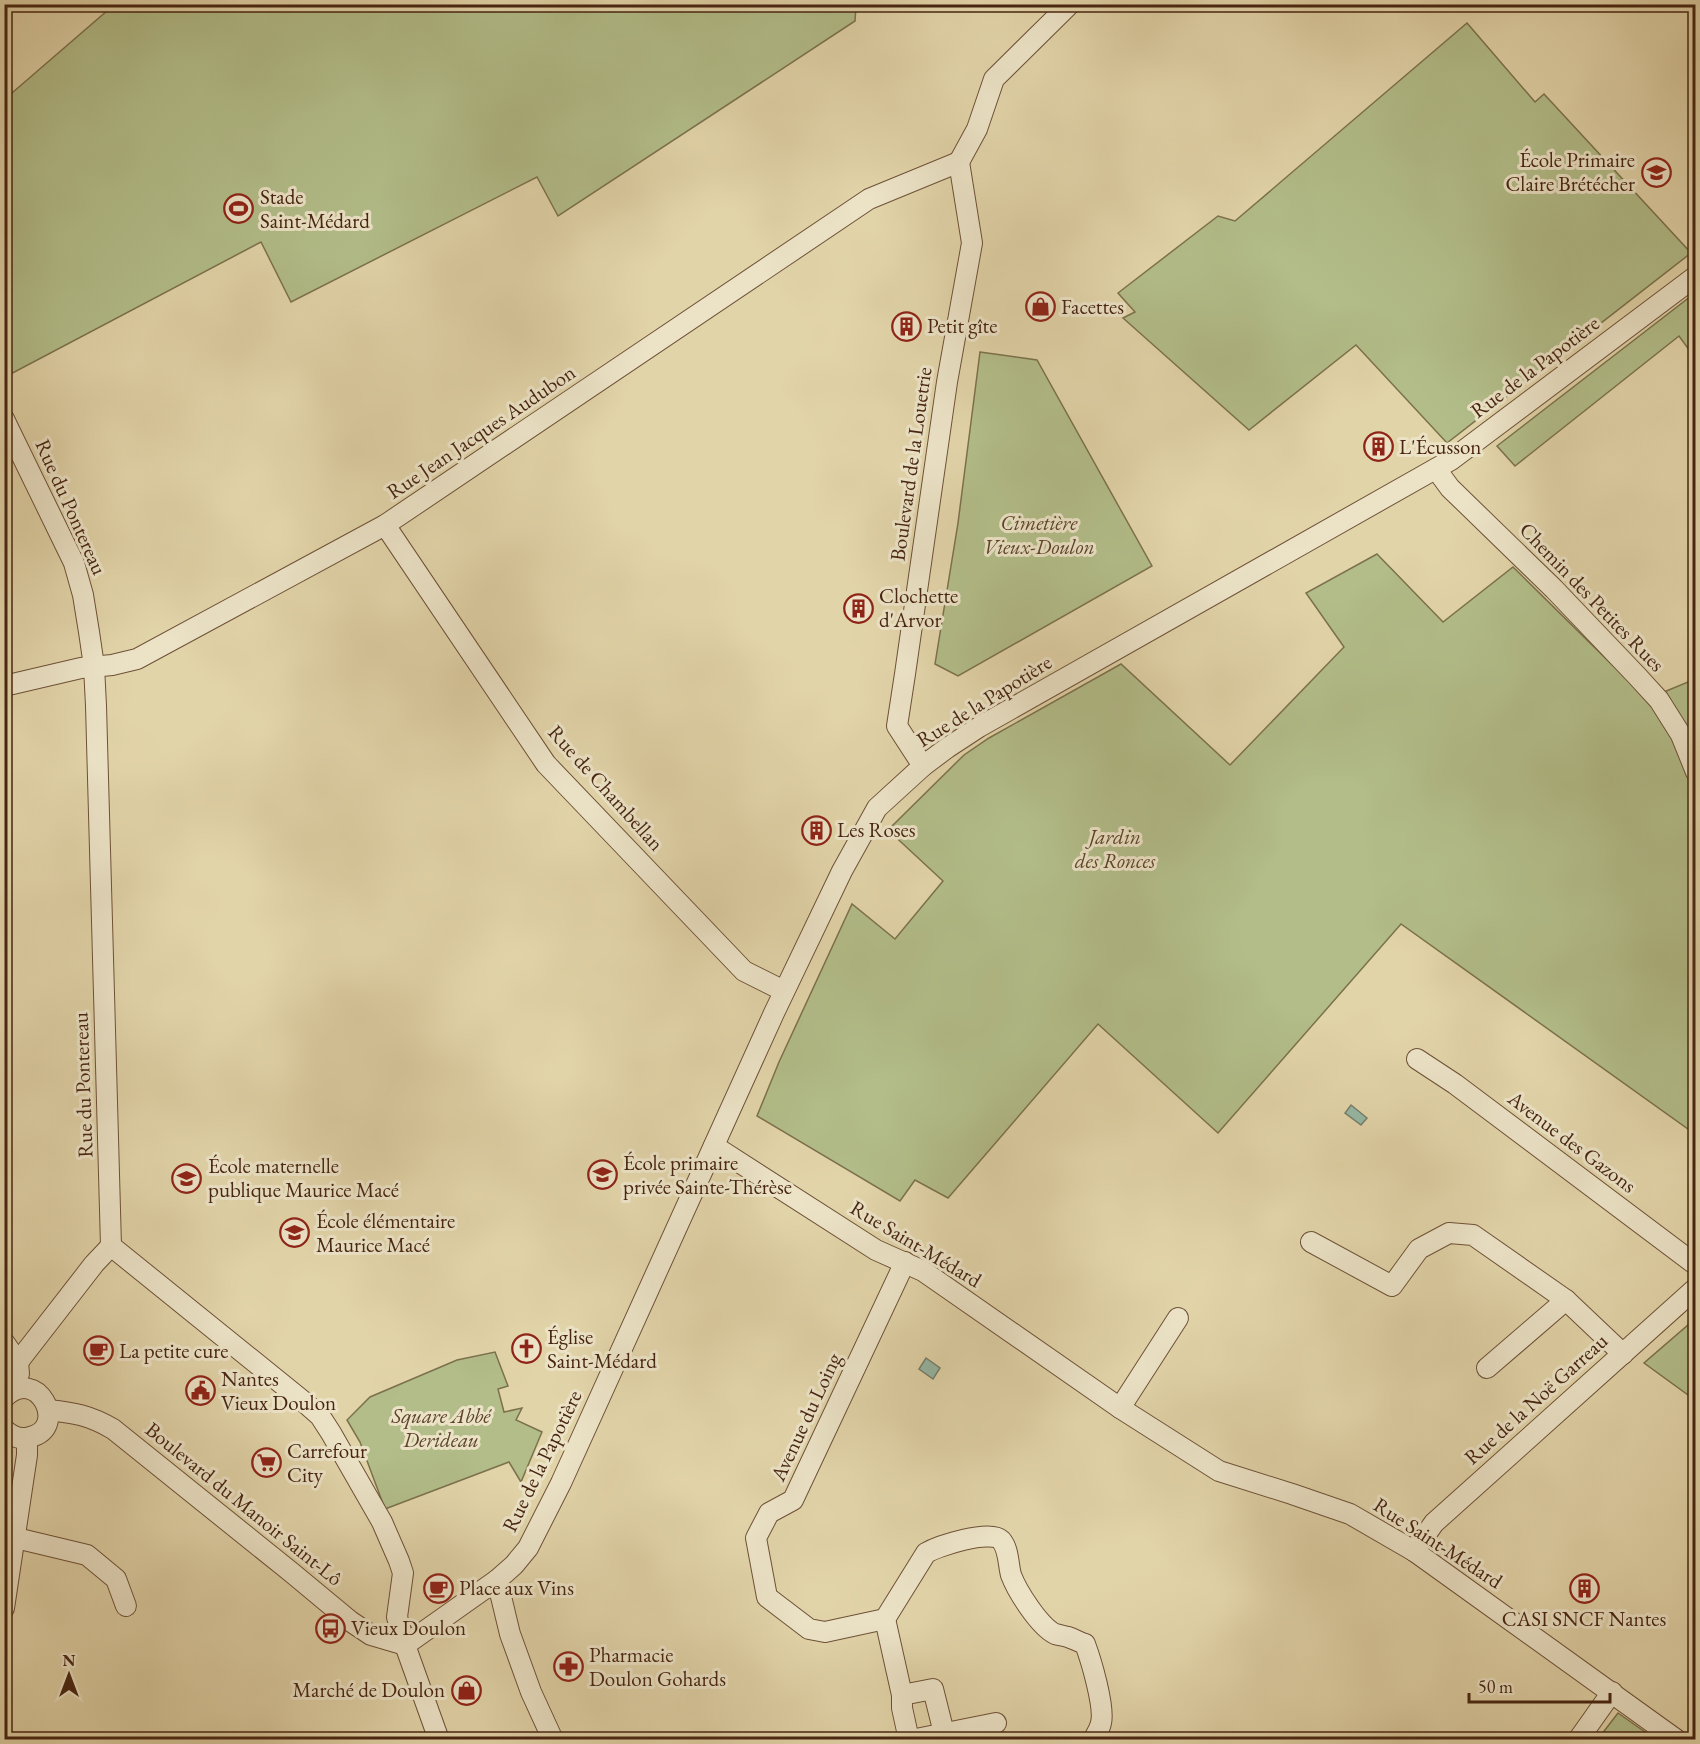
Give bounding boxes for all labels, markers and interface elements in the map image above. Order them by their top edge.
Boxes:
place label: École Primaire Claire Brétécher [1505,146,1635,197]
school or university icon: École Primaire Claire Brétécher [1640,156,1672,188]
place label: Stade Saint-Médard [260,183,370,234]
sports icon: Stade Saint-Médard [223,193,255,225]
shop icon: Facettes [1024,291,1056,323]
place label: Facettes [1061,293,1124,320]
street label: Rue de la Papotière [1465,309,1604,424]
building icon: Petit gîte [890,310,922,342]
place label: Petit gîte [927,312,997,339]
street label: Rue Jean Jacques Audubon [381,358,580,505]
street label: Boulevard de la Louetrie [884,365,937,563]
building icon: L'Écusson [1362,431,1394,463]
place label: L'Écusson [1399,433,1481,460]
street label: Rue du Pontereau [29,435,113,579]
park label: Cimetière Vieux-Doulon [983,509,1095,560]
street label: Chemin des Petites Rues [1514,516,1671,677]
place label: Clochette d'Arvor [879,582,958,633]
building icon: Clochette d'Arvor [842,592,874,624]
street label: Rue de la Papotière [911,648,1056,753]
street label: Rue de Chambellan [543,719,670,856]
building icon: Les Roses [800,814,832,846]
place label: Les Roses [837,816,916,843]
park label: Jardin des Ronces [1075,823,1156,874]
street label: Rue du Pontereau [66,1012,99,1158]
street label: Avenue des Gazons [1502,1084,1642,1199]
place label: École primaire privée Sainte-Thérèse [623,1149,792,1200]
place label: École maternelle publique Maurice Macé [208,1152,399,1203]
school or university icon: École primaire privée Sainte-Thérèse [586,1159,618,1191]
school or university icon: École maternelle publique Maurice Macé [171,1162,203,1194]
street label: Rue Saint-Médard [846,1194,987,1294]
place label: École élémentaire Maurice Macé [316,1207,455,1258]
school or university icon: École élémentaire Maurice Macé [279,1217,311,1249]
place label: Église Saint-Médard [547,1323,657,1374]
street label: Rue de la Noë Garreau [1458,1327,1613,1470]
church icon: Église Saint-Médard [510,1333,542,1365]
cafe icon: La petite cure [82,1335,114,1367]
place label: La petite cure [119,1337,228,1364]
street label: Avenue du Loing [764,1348,847,1486]
place label: Nantes Vieux Doulon [221,1365,336,1416]
public building icon: Nantes Vieux Doulon [184,1375,216,1407]
street label: Rue de la Papotière [496,1385,588,1536]
park label: Square Abbé Derideau [390,1402,492,1453]
street label: Boulevard du Manoir Saint-Lô [140,1416,348,1592]
place label: Carrefour City [287,1437,367,1488]
supermarket icon: Carrefour City [250,1447,282,1479]
street label: Rue Saint-Médard [1369,1491,1508,1594]
cafe icon: Place aux Vins [422,1572,454,1604]
building icon: CASI SNCF Nantes [1568,1572,1600,1604]
place label: Place aux Vins [459,1574,574,1601]
place label: CASI SNCF Nantes [1502,1605,1666,1632]
bus stop icon: Vieux Doulon [314,1612,346,1644]
place label: Vieux Doulon [351,1614,466,1641]
place label: Pharmacie Doulon Gohards [589,1641,726,1692]
north arrow [39,1645,99,1705]
text: N [63,1650,76,1671]
pharmacy icon: Pharmacie Doulon Gohards [552,1651,584,1683]
scale bar [1469,1666,1610,1704]
shop icon: Marché de Doulon [450,1674,482,1706]
text: 50 m [1478,1675,1513,1698]
place label: Marché de Doulon [293,1676,445,1703]

